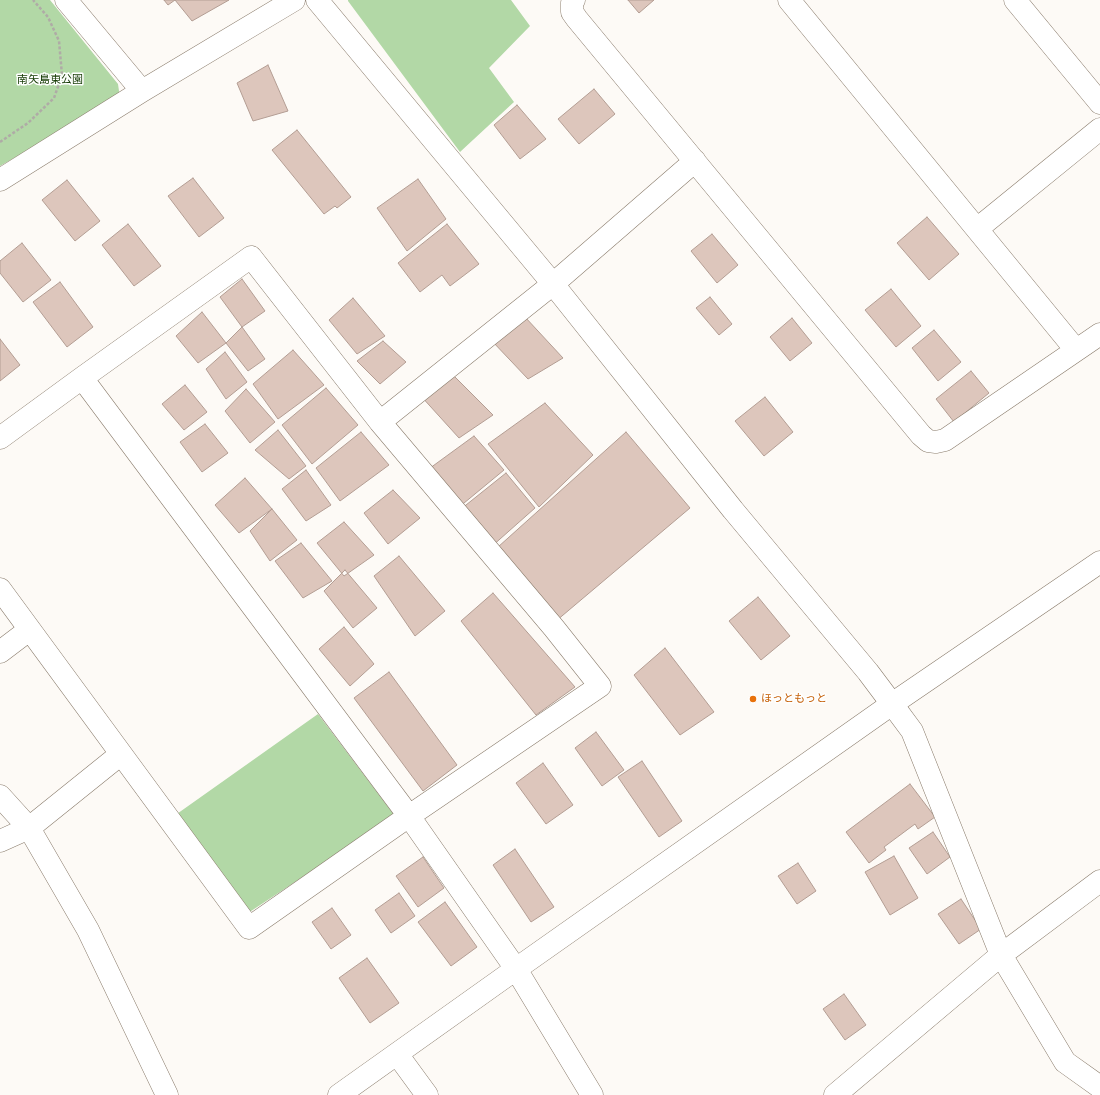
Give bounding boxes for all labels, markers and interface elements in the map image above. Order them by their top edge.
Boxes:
park label: 南矢島東公園 [17,73,83,87]
place label: ほっともっと [761,692,827,706]
marker: ほっともっと [748,694,758,704]

